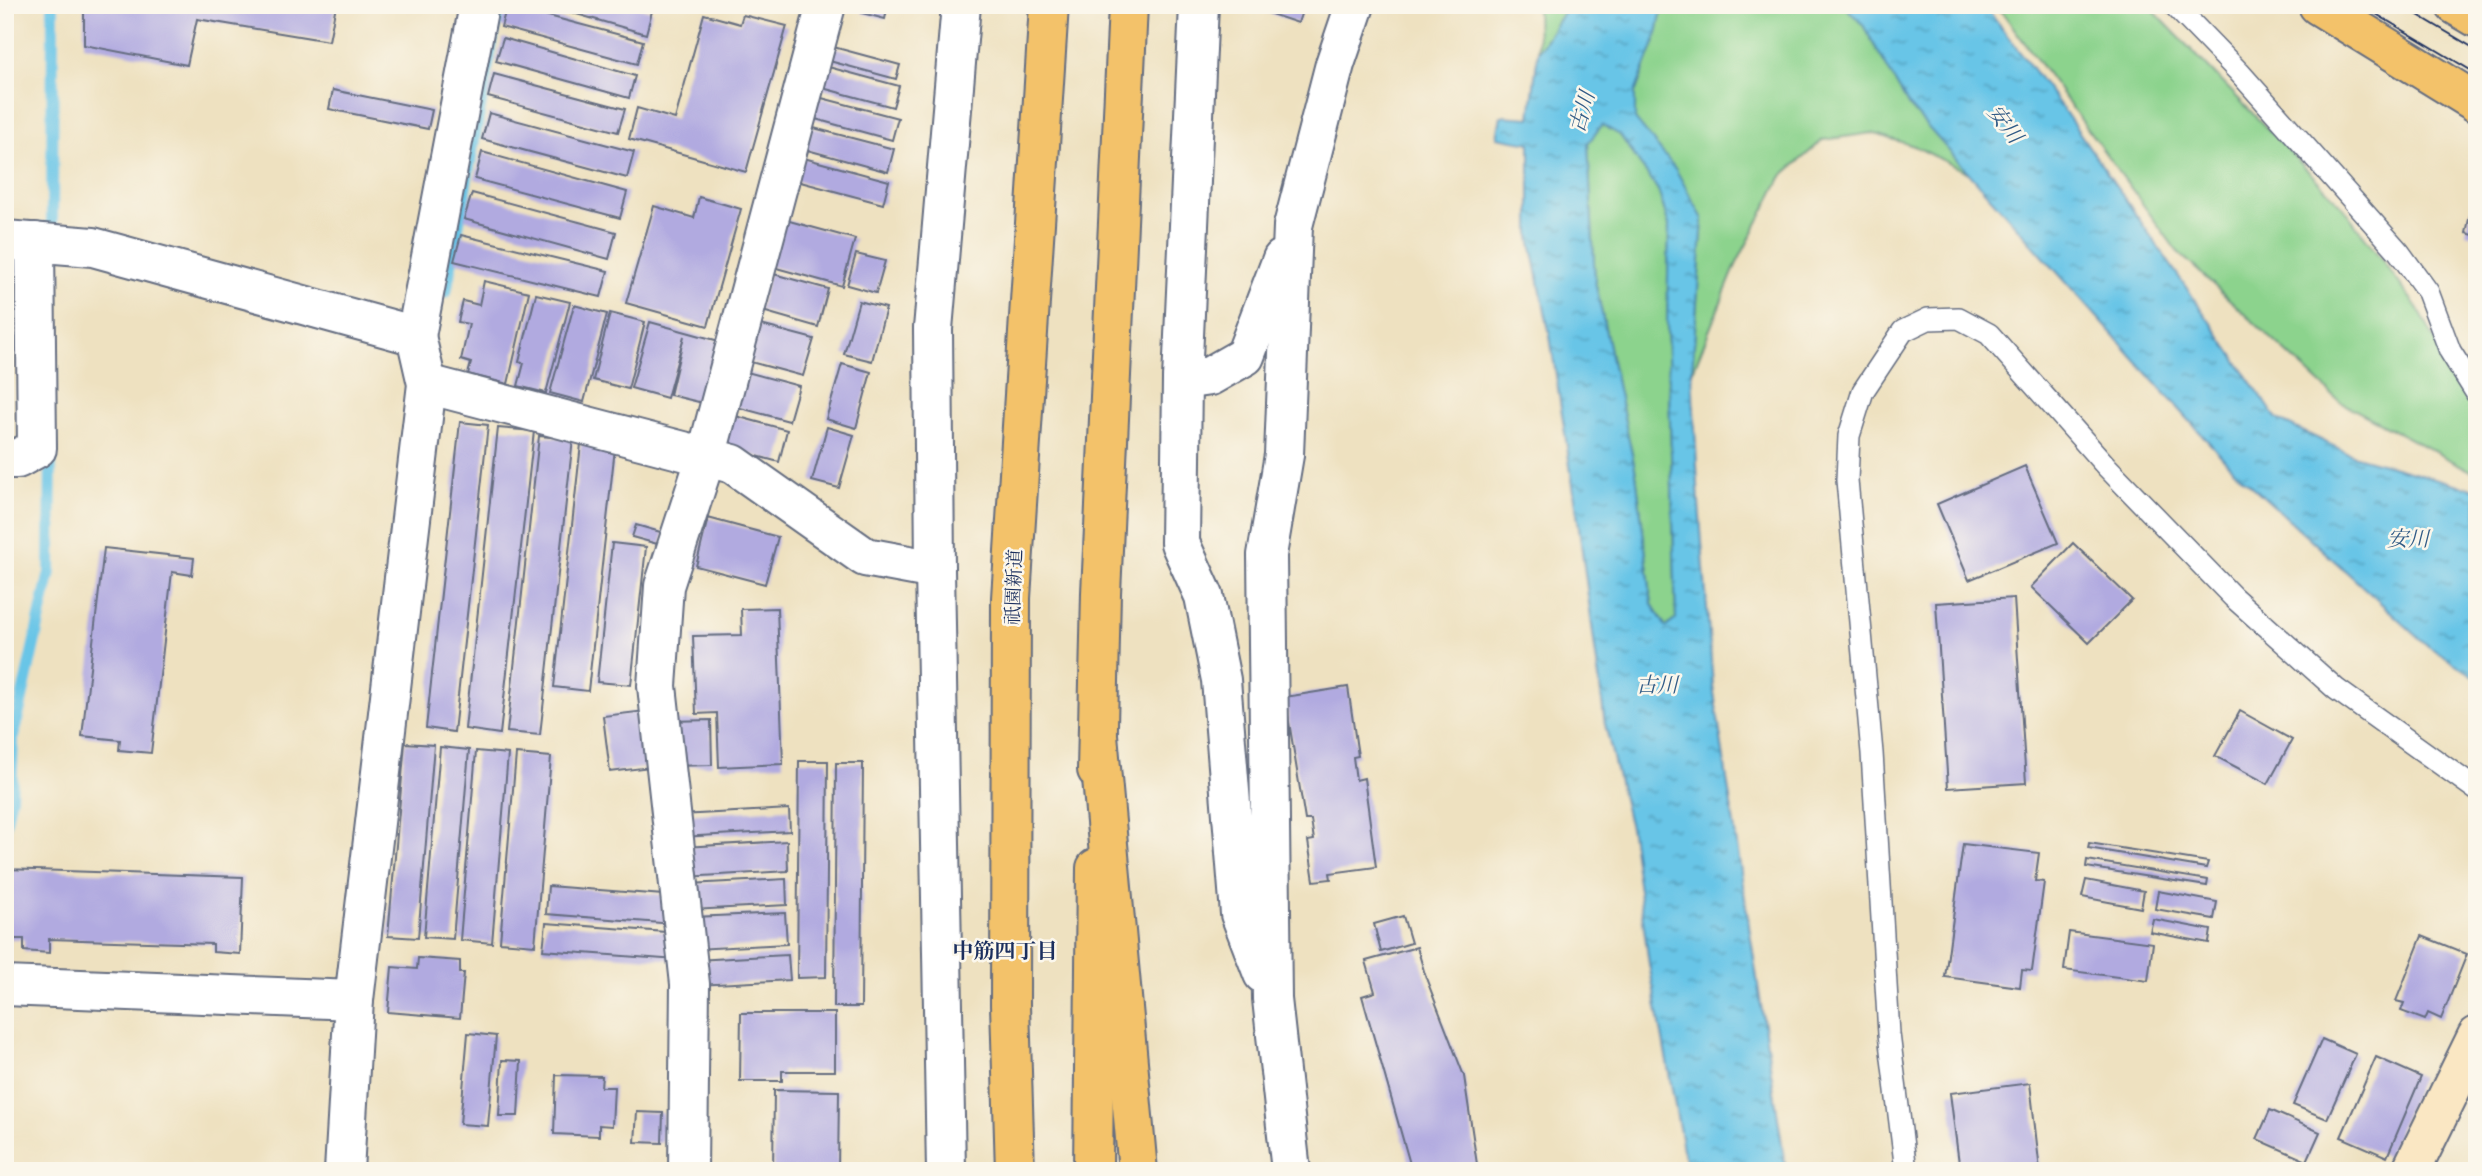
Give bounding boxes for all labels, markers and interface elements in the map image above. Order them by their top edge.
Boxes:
water label: 古川 [1565,87,1600,135]
water label: 安川 [1983,100,2029,150]
water label: 安川 [2387,527,2431,551]
street label: 祇園新道 [1002,549,1026,625]
water label: 古川 [1636,673,1680,697]
district label: 中筋四丁目 [953,939,1058,963]

